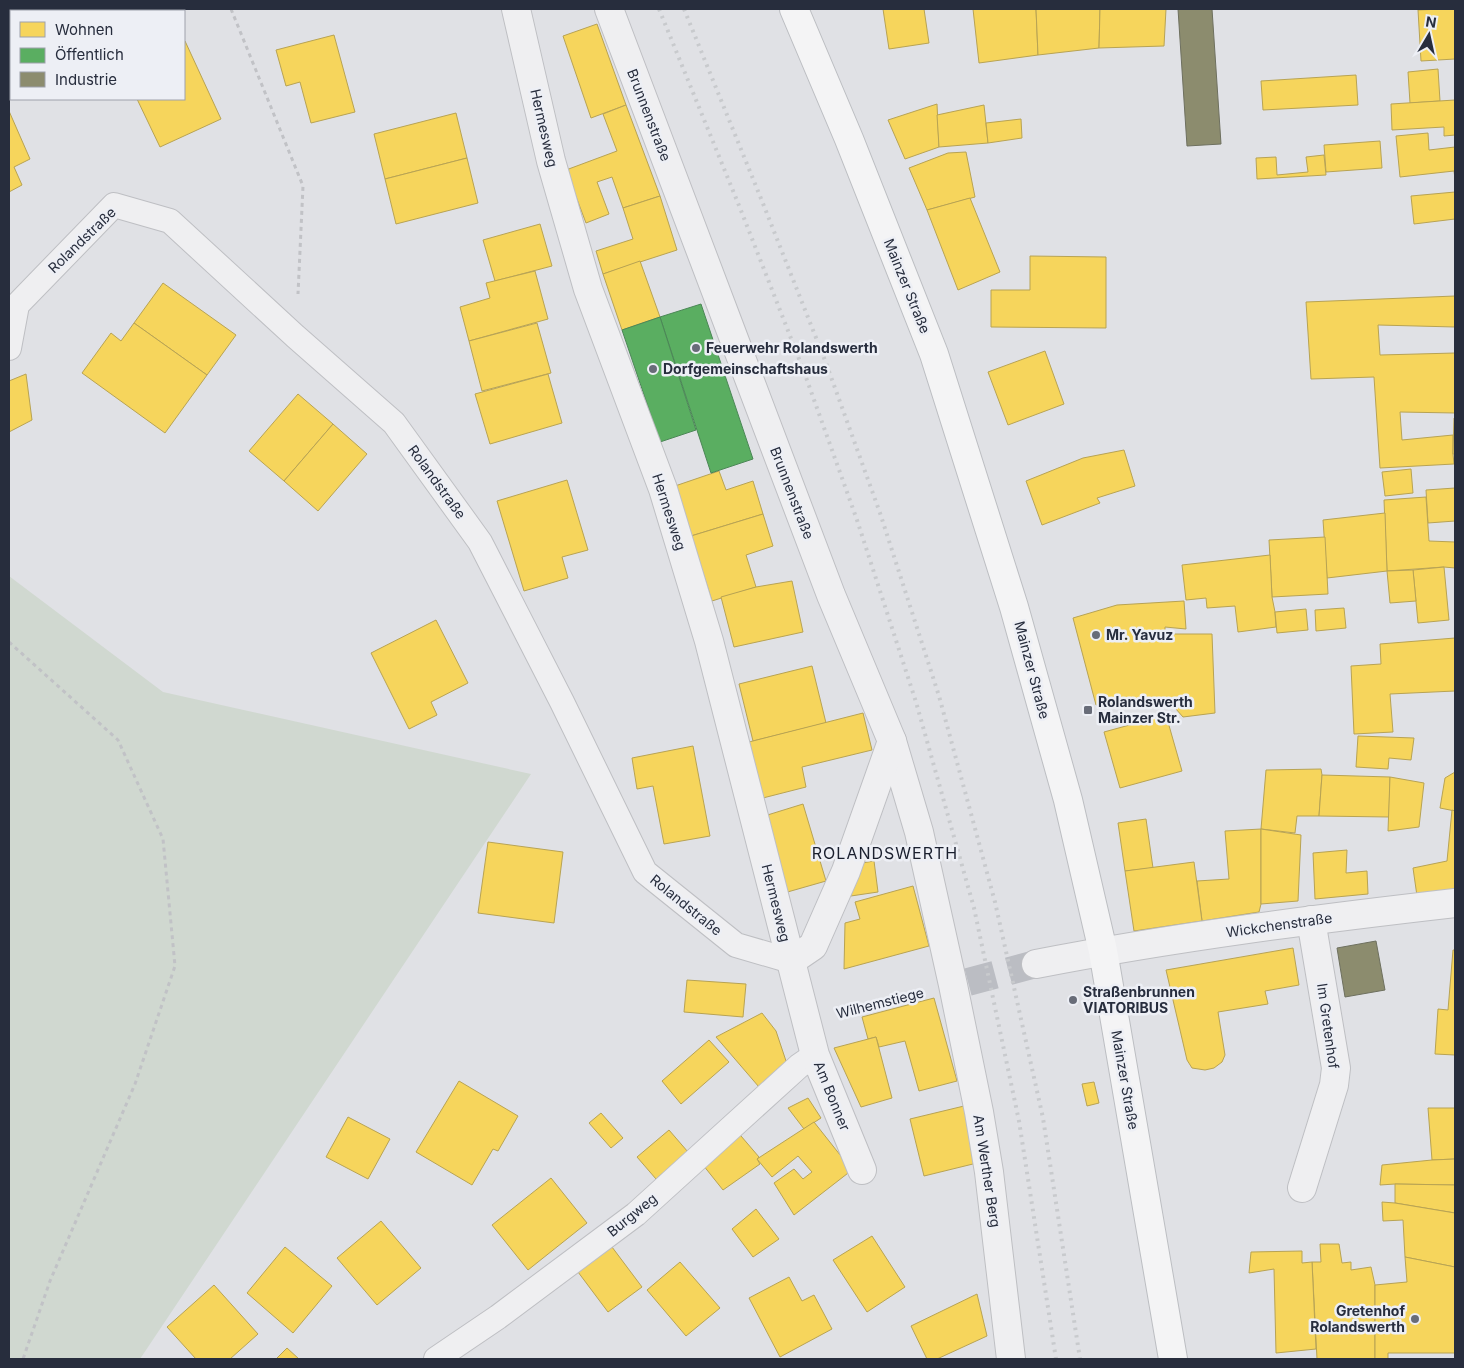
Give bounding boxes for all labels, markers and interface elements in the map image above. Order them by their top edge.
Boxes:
legend [10,10,185,100]
north arrow [1404,10,1454,60]
text: N [1425,12,1438,31]
text: Wohnen [55,20,113,39]
text: Öffentlich [55,45,124,64]
street label: Brunnenstraße [624,66,675,163]
text: Industrie [55,70,117,89]
street label: Hermesweg [527,87,562,169]
street label: Rolandstraße [44,203,119,276]
street label: Mainzer Straße [881,236,934,336]
place label: Feuerwehr Rolandswerth [706,339,878,356]
marker: Feuerwehr Rolandswerth [690,342,702,354]
place label: Dorfgemeinschaftshaus [663,360,828,377]
marker: Dorfgemeinschaftshaus [647,363,659,375]
street label: Rolandstraße [405,441,470,522]
street label: Brunnenstraße [767,444,818,541]
street label: Hermesweg [649,471,690,552]
street label: Mainzer Straße [1011,619,1054,721]
place label: Mr. Yavuz [1106,626,1173,643]
marker: Mr. Yavuz [1090,629,1102,641]
place label: Rolandswerth Mainzer Str. [1098,693,1193,726]
marker: Rolandswerth Mainzer Str. [1082,704,1094,716]
district label: ROLANDSWERTH [812,843,958,863]
street label: Hermesweg [759,862,794,944]
street label: Rolandstraße [647,871,726,939]
street label: Wickchenstraße [1225,909,1333,940]
street label: Im Gretenhof [1314,982,1343,1070]
street label: Wilhemstiege [834,983,925,1022]
place label: Straßenbrunnen VIATORIBUS [1083,983,1195,1016]
marker: Straßenbrunnen VIATORIBUS [1067,994,1079,1006]
street label: Mainzer Straße [1108,1029,1143,1131]
street label: Am Bonner [811,1059,854,1133]
street label: Am Werther Berg [970,1113,1005,1228]
street label: Burgweg [603,1189,660,1240]
place label: Gretenhof Rolandswerth [1310,1302,1405,1335]
marker: Gretenhof Rolandswerth [1409,1313,1421,1325]

